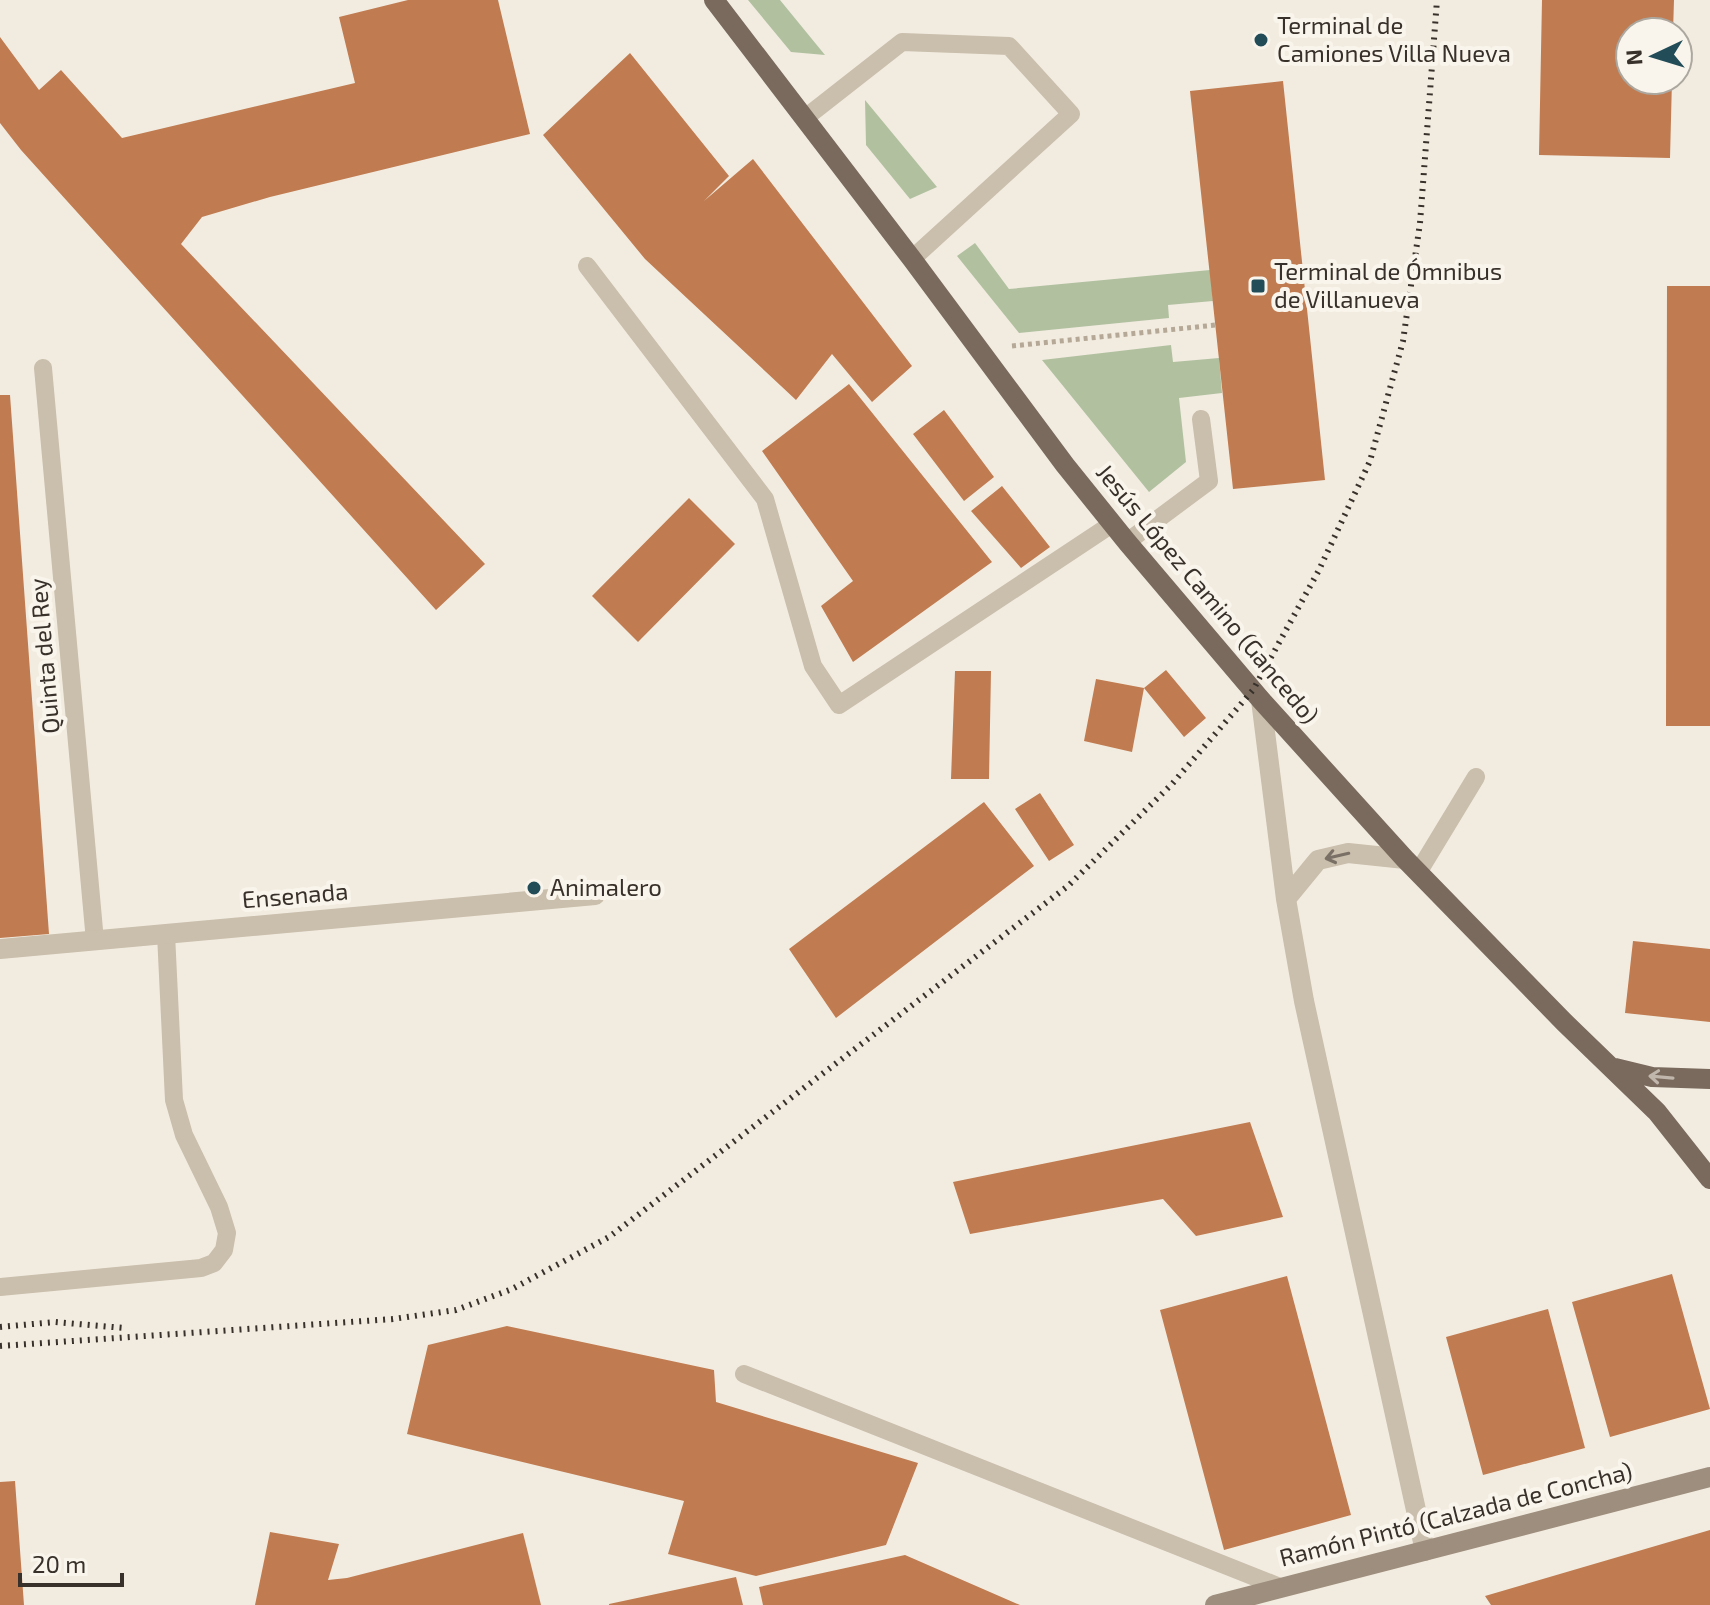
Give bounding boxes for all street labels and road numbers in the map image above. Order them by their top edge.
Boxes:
street label: Jesús López Camino (Gancedo) [1091,457,1325,729]
street label: Quinta del Rey [22,577,65,735]
street label: Ensenada [241,875,349,914]
street label: Ramón Pintó (Calzada de Concha) [1276,1456,1635,1572]

